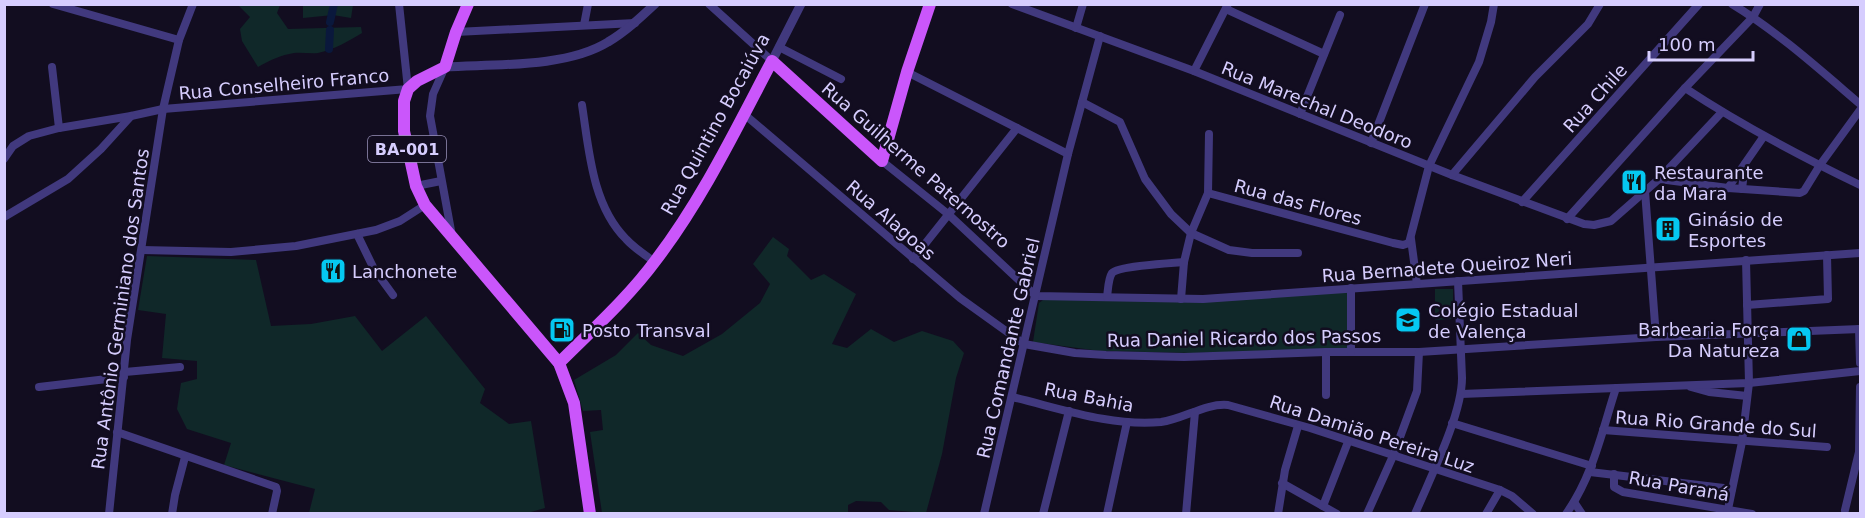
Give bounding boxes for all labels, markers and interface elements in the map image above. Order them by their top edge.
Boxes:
scale bar [1649,24,1752,62]
street label: Rua Quintino Bocaiúva [656,30,774,218]
text: 100 m [1658,34,1716,55]
street label: Rua Marechal Deodoro [1219,57,1415,153]
street label: Rua Chile [1559,59,1631,137]
street label: Rua Conselheiro Franco [178,64,390,104]
street label: Rua Guilherme Paternostro [818,78,1014,252]
road number: BA-001 [368,136,446,162]
street label: Rua Antônio Germiniano dos Santos [87,147,153,471]
place label: Restaurante da Mara [1654,162,1764,204]
restaurant icon: Restaurante da Mara [1619,167,1649,197]
street label: Rua das Flores [1232,175,1364,229]
street label: Rua Alagoas [842,176,940,264]
place label: Ginásio de Esportes [1688,209,1783,251]
building icon: Ginásio de Esportes [1653,214,1683,244]
street label: Rua Comandante Gabriel [972,236,1044,460]
street label: Rua Bernadete Queiroz Neri [1321,248,1573,286]
restaurant icon: Lanchonete [318,256,348,286]
place label: Lanchonete [352,261,457,282]
place label: Colégio Estadual de Valença [1428,300,1579,342]
school or university icon: Colégio Estadual de Valença [1393,305,1423,335]
fuel station icon: Posto Transval [547,315,577,345]
place label: Barbearia Força Da Natureza [1638,319,1780,361]
place label: Posto Transval [582,320,711,341]
shop icon: Barbearia Força Da Natureza [1784,324,1814,354]
street label: Rua Daniel Ricardo dos Passos [1107,325,1381,351]
street label: Rua Bahia [1042,378,1136,416]
street label: Rua Damião Pereira Luz [1267,391,1477,477]
street label: Rua Rio Grande do Sul [1614,406,1818,442]
street label: Rua Paraná [1627,467,1731,505]

